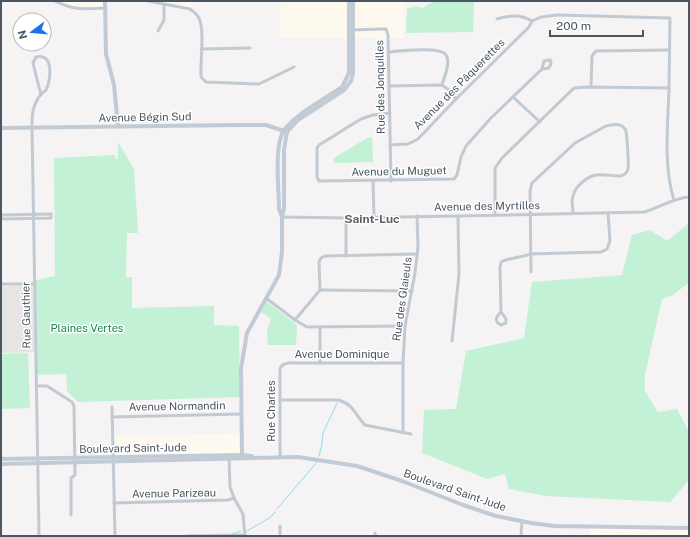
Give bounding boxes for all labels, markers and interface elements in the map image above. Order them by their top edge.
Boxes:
north arrow [12,12,52,52]
scale bar [550,12,643,38]
text: 200 m [556,19,591,33]
text: N [15,29,29,41]
street label: Avenue des Pâquerettes [411,36,507,132]
street label: Rue des Jonquilles [373,39,387,134]
street label: Avenue Bégin Sud [98,110,192,124]
street label: Avenue du Muguet [351,164,447,178]
street label: Avenue des Myrtilles [434,199,541,213]
district label: Saint-Luc [344,212,400,226]
street label: Rue des Glaieuls [390,256,414,342]
street label: Rue Gauthier [19,281,33,349]
park label: Plaines Vertes [51,322,124,334]
street label: Avenue Dominique [295,348,389,360]
street label: Rue Charles [265,380,277,442]
street label: Avenue Normandin [128,399,226,413]
street label: Boulevard Saint-Jude [79,441,187,455]
street label: Boulevard Saint-Jude [402,467,508,513]
street label: Avenue Parizeau [132,486,216,500]

